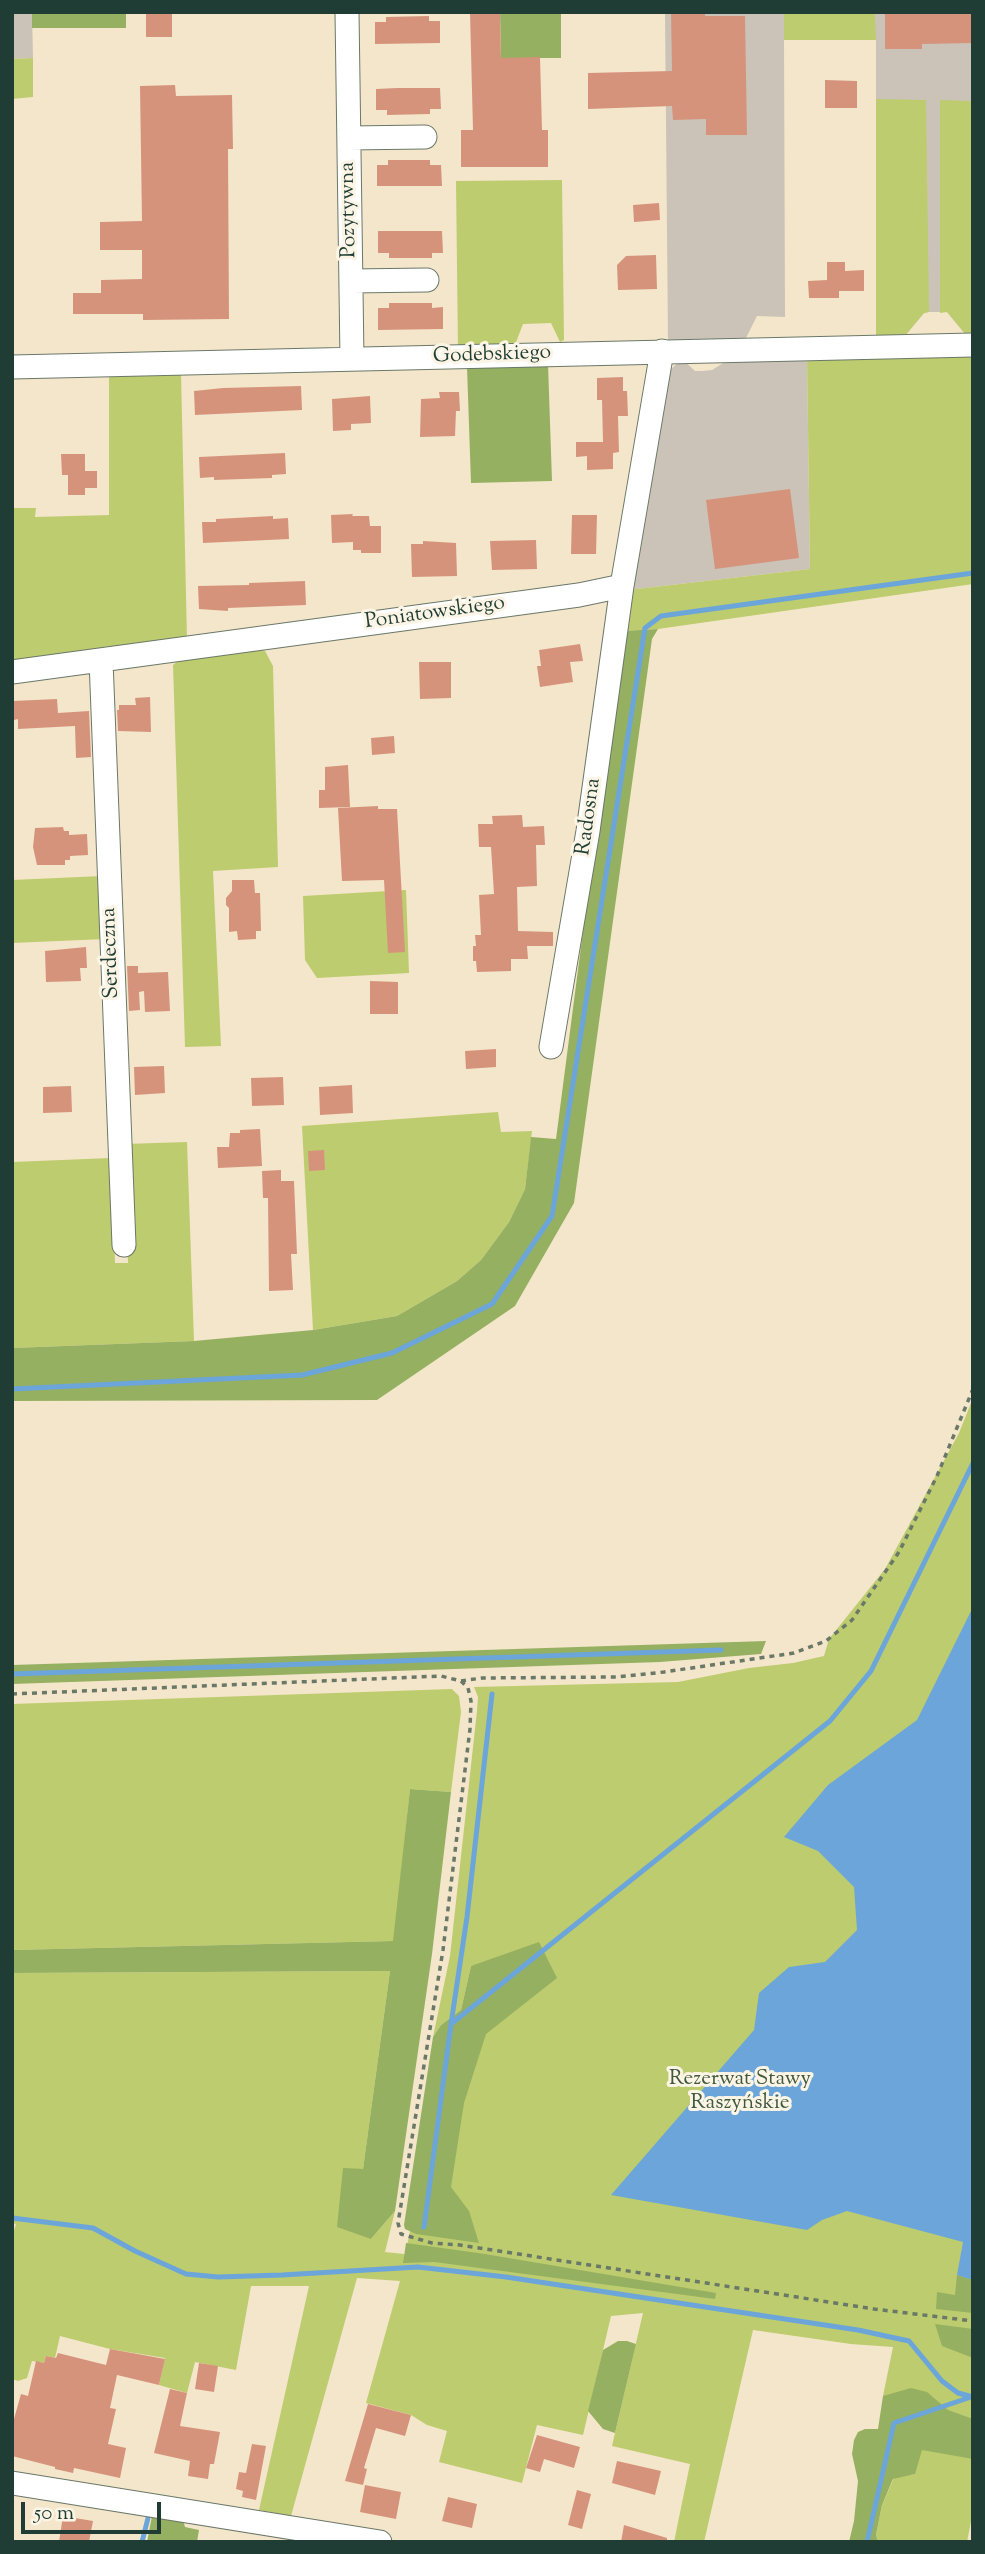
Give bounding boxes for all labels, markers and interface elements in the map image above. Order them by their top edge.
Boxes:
street label: Pozytywna [337,162,363,258]
street label: Godebskiego [432,341,552,371]
street label: Poniatowskiego [363,592,507,636]
street label: Radosna [572,777,608,857]
street label: Serdeczna [98,907,126,999]
park label: Rezerwat Stawy Raszyńskie [669,2067,811,2117]
scale bar [24,2488,164,2532]
text: 50 m [34,2499,74,2529]

